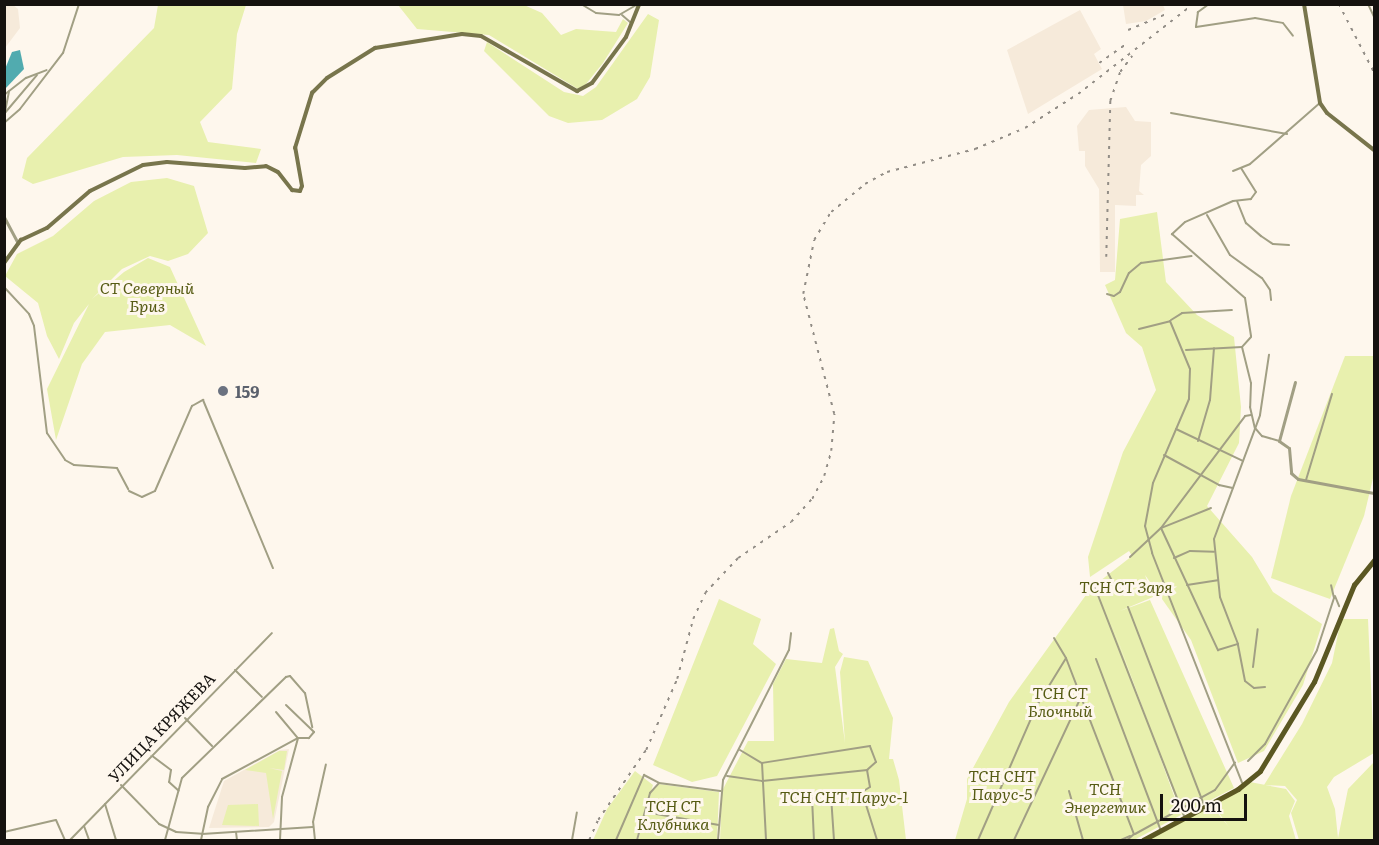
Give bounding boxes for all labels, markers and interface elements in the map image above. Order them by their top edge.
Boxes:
park label: СТ Северный Бриз [100,277,194,315]
place label: 159 [235,381,259,401]
marker: 159 [216,384,230,398]
park label: ТСН СТ Заря [1079,576,1173,596]
street label: УЛИЦА КРЯЖЕВА [104,668,218,786]
park label: ТСН СТ Блочный [1027,682,1093,720]
park label: ТСН СНТ Парус-5 [969,765,1035,803]
park label: ТСН Энергетик [1064,778,1146,816]
scale bar [1163,782,1250,820]
park label: ТСН СНТ Парус-1 [780,786,908,806]
text: 200 m [1171,791,1222,818]
park label: ТСН СТ Клубника [637,795,709,833]

